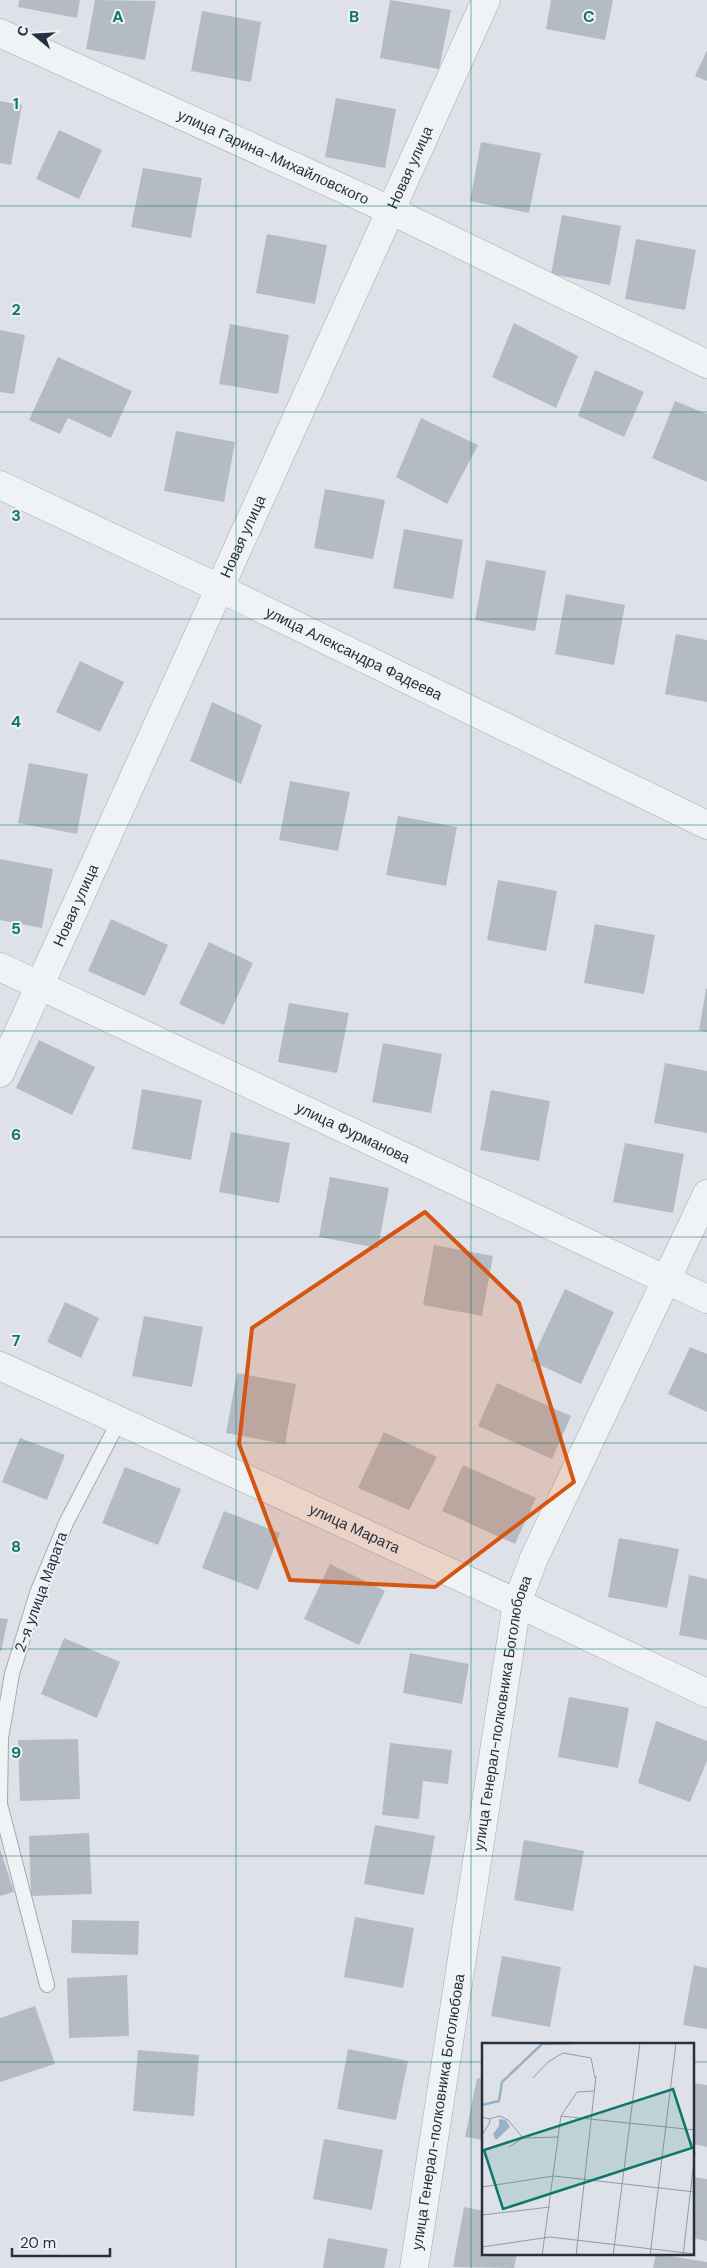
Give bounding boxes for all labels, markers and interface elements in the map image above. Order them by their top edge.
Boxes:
text: A [112,6,124,27]
text: B [349,6,359,27]
text: C [583,6,595,27]
north arrow [10,10,60,60]
text: С [13,23,33,39]
text: 1 [13,93,19,114]
street label: улица Гарина-Михайловского [174,105,372,209]
street label: Новая улица [383,122,438,212]
text: 2 [11,299,21,320]
street label: Новая улица [216,491,271,581]
text: 3 [11,505,21,526]
street label: улица Александра Фадеева [262,602,446,705]
text: 4 [11,711,21,732]
street label: Новая улица [49,860,104,950]
text: 5 [11,918,21,939]
street label: улица Фурманова [293,1097,414,1168]
text: 6 [11,1124,21,1145]
text: 7 [12,1330,21,1351]
street label: улица Марата [306,1499,404,1558]
street label: 2-я улица Марата [10,1529,72,1655]
text: 8 [11,1536,21,1557]
street label: улица Генерал-полковника Боголюбова [469,1572,537,1852]
text: 9 [11,1742,21,1763]
street label: улица Генерал-полковника Боголюбова [407,1972,470,2251]
inset map [482,2043,694,2256]
scale bar [12,2226,110,2258]
text: 20 m [20,2233,56,2253]

